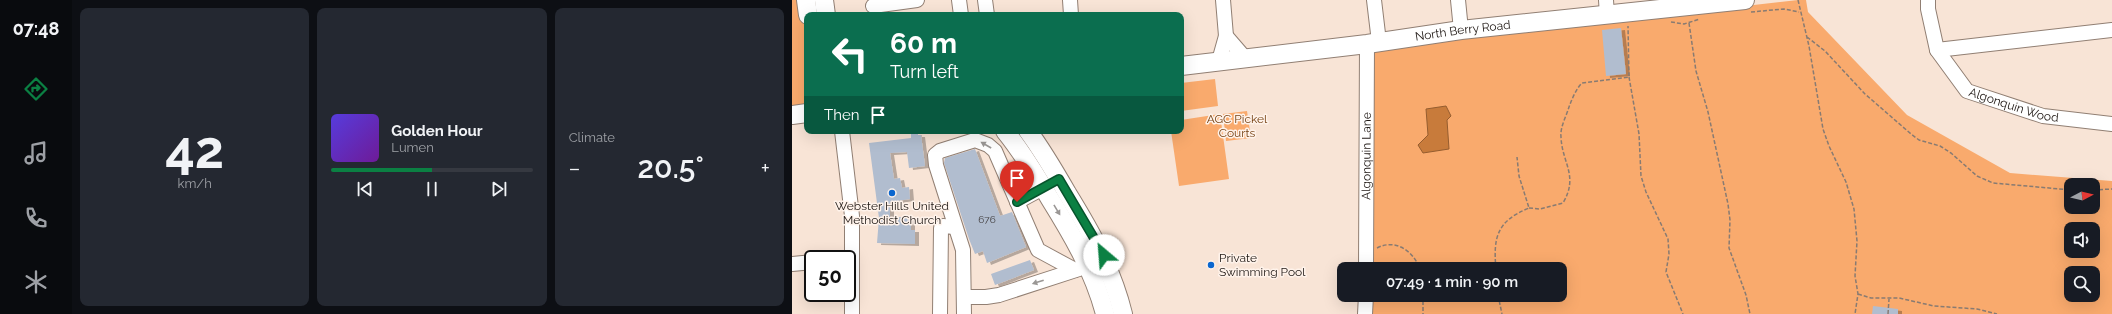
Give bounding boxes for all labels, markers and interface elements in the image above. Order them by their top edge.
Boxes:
text: 07:48 [13,18,59,39]
street label: North Berry Road [1414,18,1511,44]
text: 60 m [890,27,957,60]
icon: left [824,28,876,80]
text: Turn left [890,61,959,82]
icon: directions [22,75,50,103]
street label: Algonquin Wood [1967,85,2059,125]
icon: arrive [867,104,889,126]
text: Then [824,106,859,124]
park label: AGC Pickel Courts [1207,112,1268,140]
street label: Algonquin Lane [1359,112,1374,200]
text: 42 [165,119,224,180]
text: Golden Hour [391,122,483,140]
text: Climate [569,130,615,145]
icon: music [22,139,50,167]
text: Lumen [391,140,434,155]
one-way arrow [980,141,992,148]
text: 20.5° [638,150,704,185]
text: − [569,155,581,181]
text: + [761,155,770,181]
pin [1000,161,1034,202]
icon: arrive [1006,167,1028,189]
text: km/h [178,176,212,191]
icon: previous [354,178,376,200]
icon: pause [421,178,443,200]
icon: next [488,178,510,200]
north arrow [2064,178,2100,214]
map controls [2064,178,2100,302]
marker: Webster Hills United Methodist Church [887,188,897,198]
place label: Webster Hills United Methodist Church [835,199,949,227]
icon: phone [22,204,50,232]
one-way arrow [1053,205,1061,215]
house number: 676 [978,214,996,225]
button: sound [2064,222,2100,258]
position arrow [1083,234,1125,276]
speed limit sign: 50 [804,250,856,302]
place label: Private Swimming Pool [1219,251,1306,279]
marker: Private Swimming Pool [1206,260,1216,270]
button: search [2064,266,2100,302]
icon: climate [22,268,50,296]
text: 07:49 · 1 min · 90 m [1386,273,1518,291]
one-way arrow [1031,279,1043,285]

